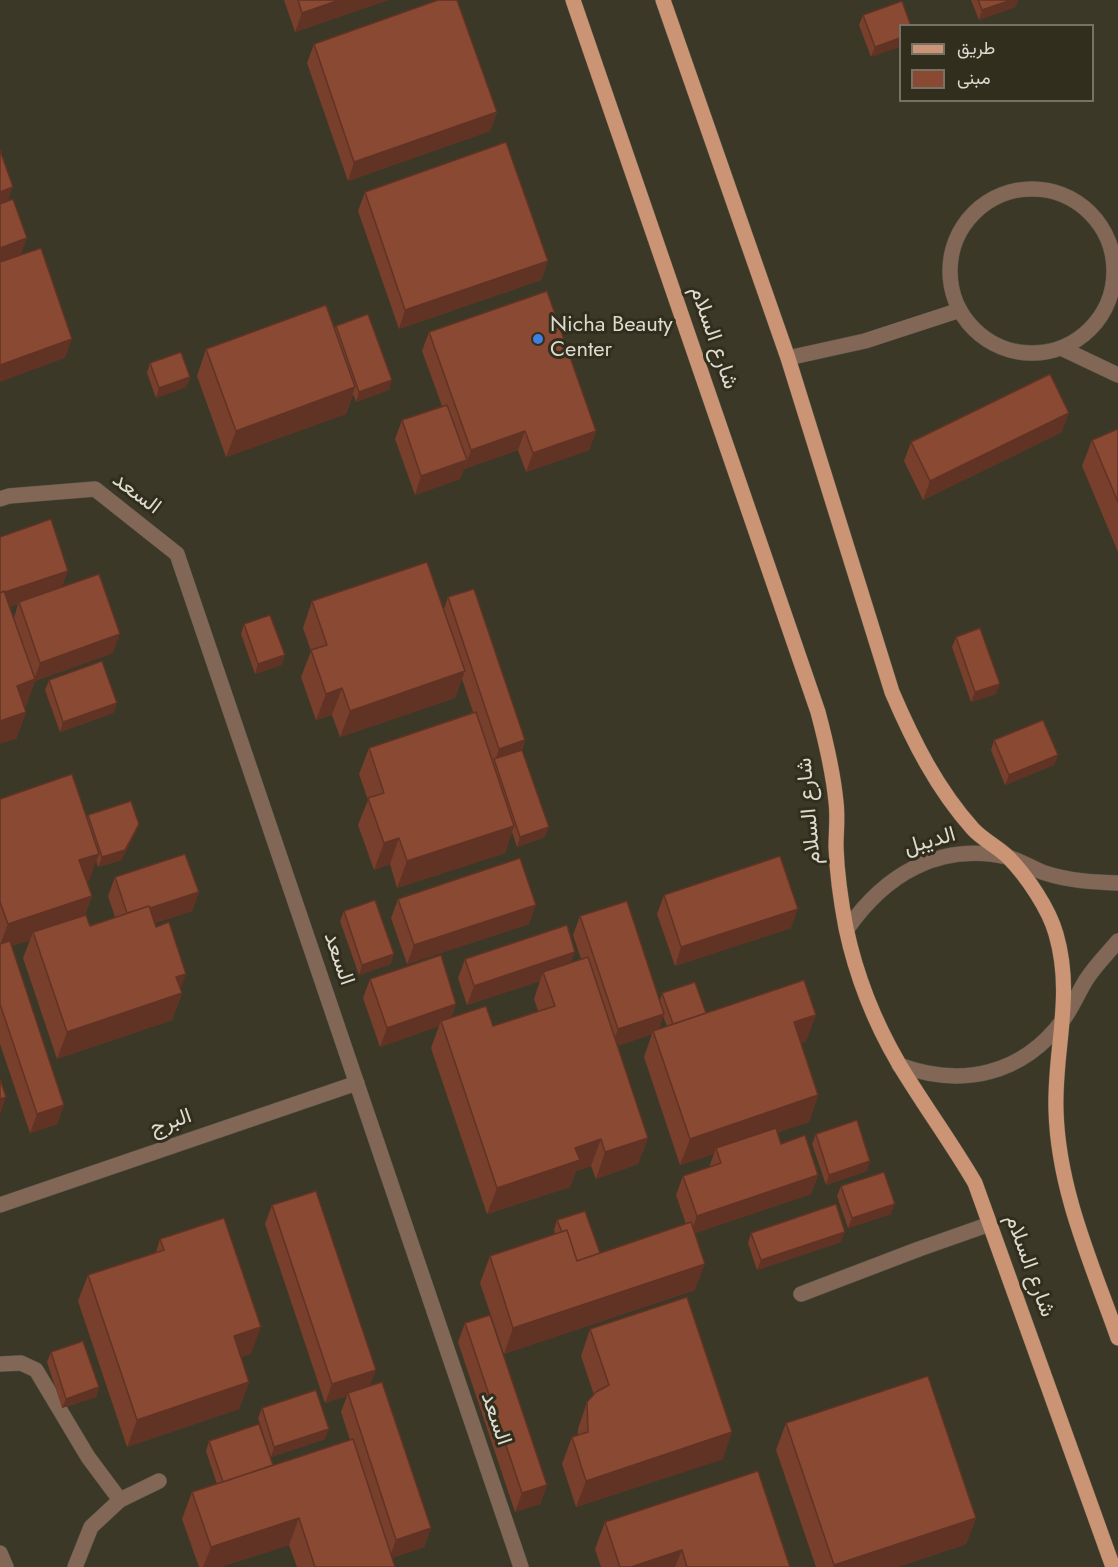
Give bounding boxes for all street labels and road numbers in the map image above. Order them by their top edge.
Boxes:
street label: شارع السلام [683,283,743,393]
street label: السعد [106,467,166,521]
street label: شارع السلام [792,756,828,866]
street label: الديبل [901,822,959,862]
street label: السعد [317,929,359,989]
street label: البرج [147,1104,195,1142]
street label: شارع السلام [998,1211,1060,1321]
street label: السعد [474,1389,516,1449]

